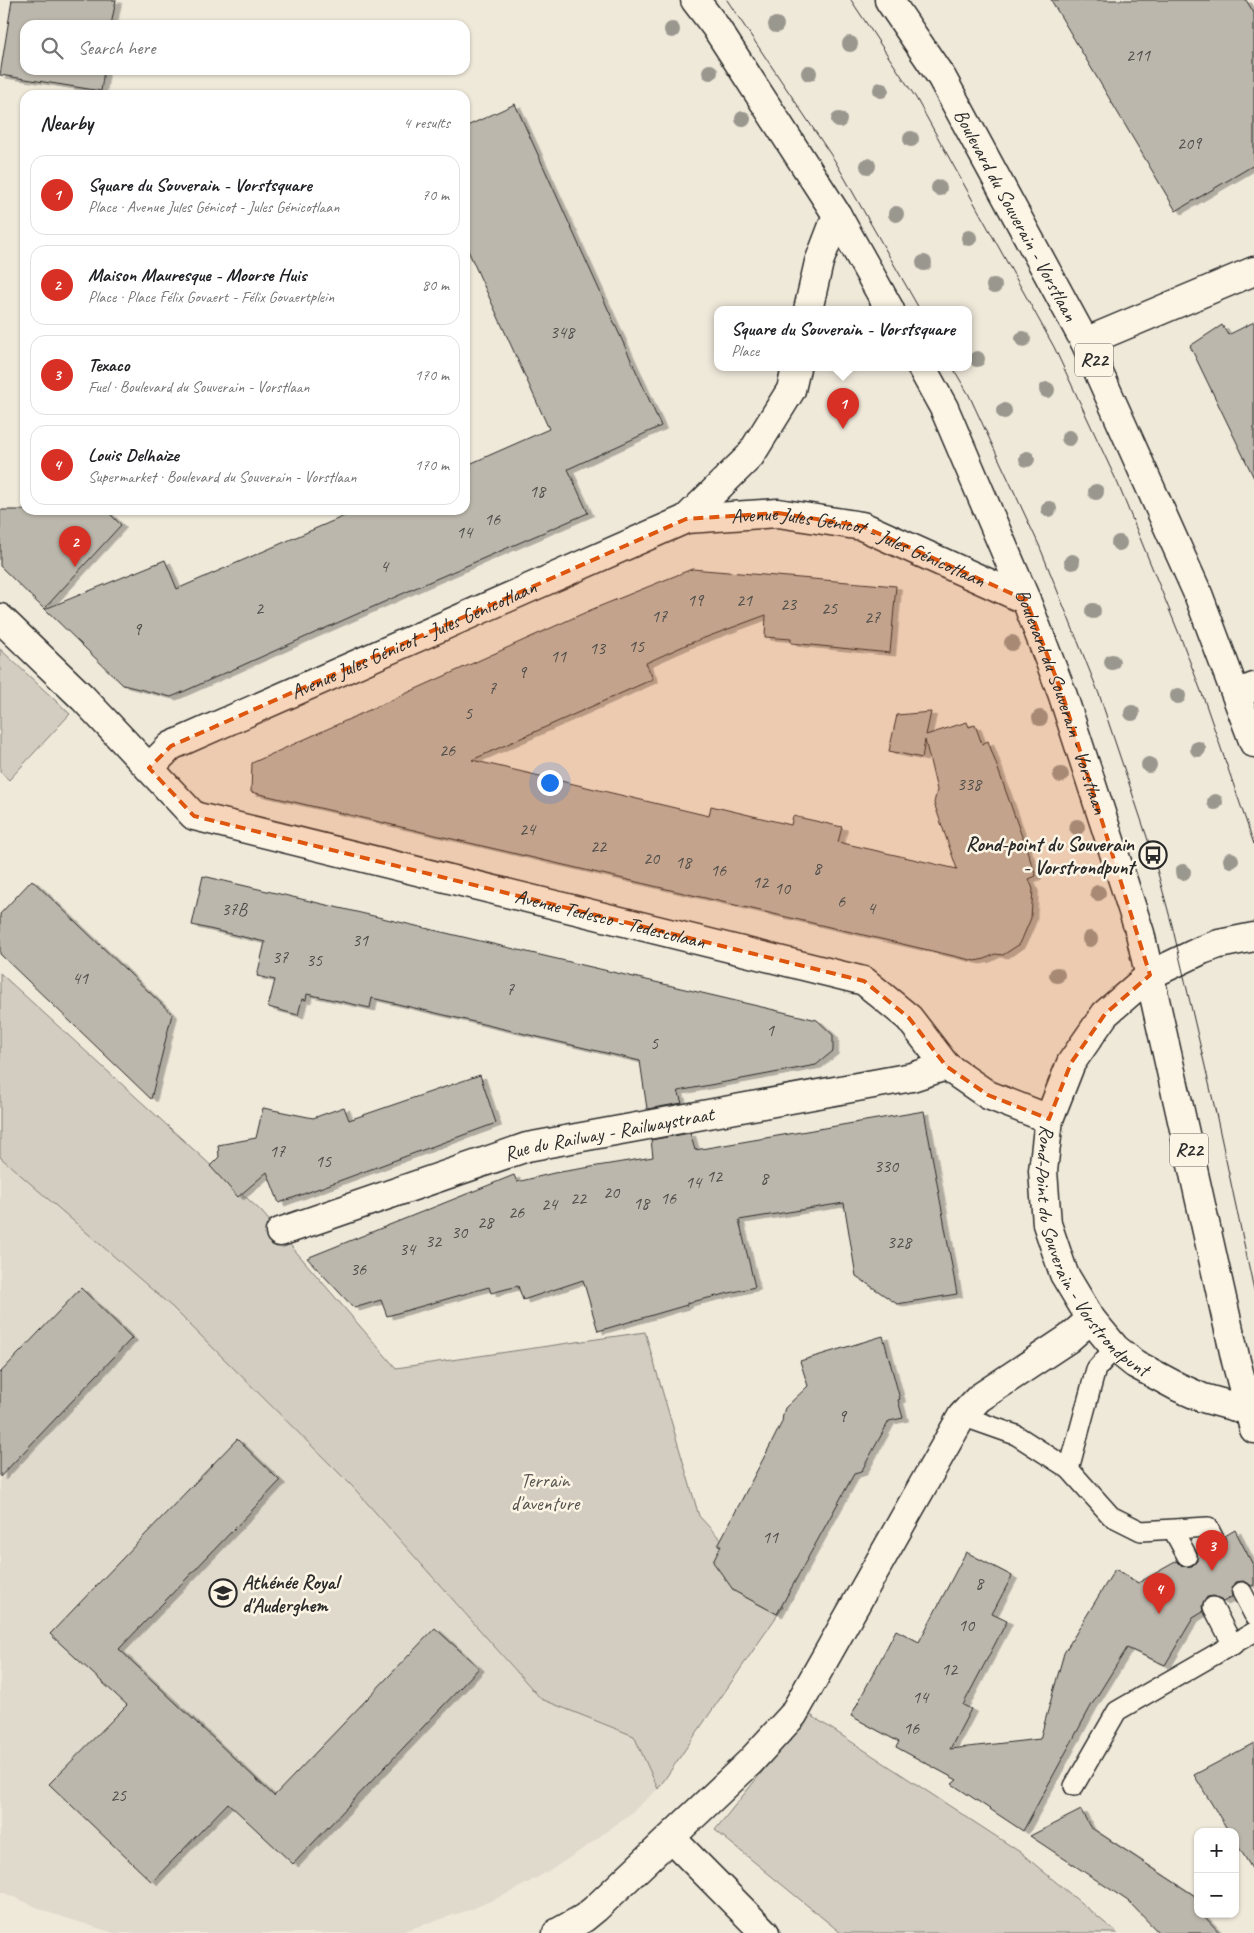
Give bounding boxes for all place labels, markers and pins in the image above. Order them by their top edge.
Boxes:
pin: 1 [827,388,859,429]
pin: 2 [59,526,91,567]
place label: Rond-point du Souverain - Vorstrondpunt [966,832,1137,880]
bus stop icon: Rond-point du Souverain - Vorstrondpunt [1138,840,1168,870]
pin: 3 [1196,1530,1228,1571]
place label: Athénée Royal d'Auderghem [242,1570,342,1618]
pin: 4 [1143,1573,1175,1614]
school or university icon: Athénée Royal d'Auderghem [208,1578,238,1608]

